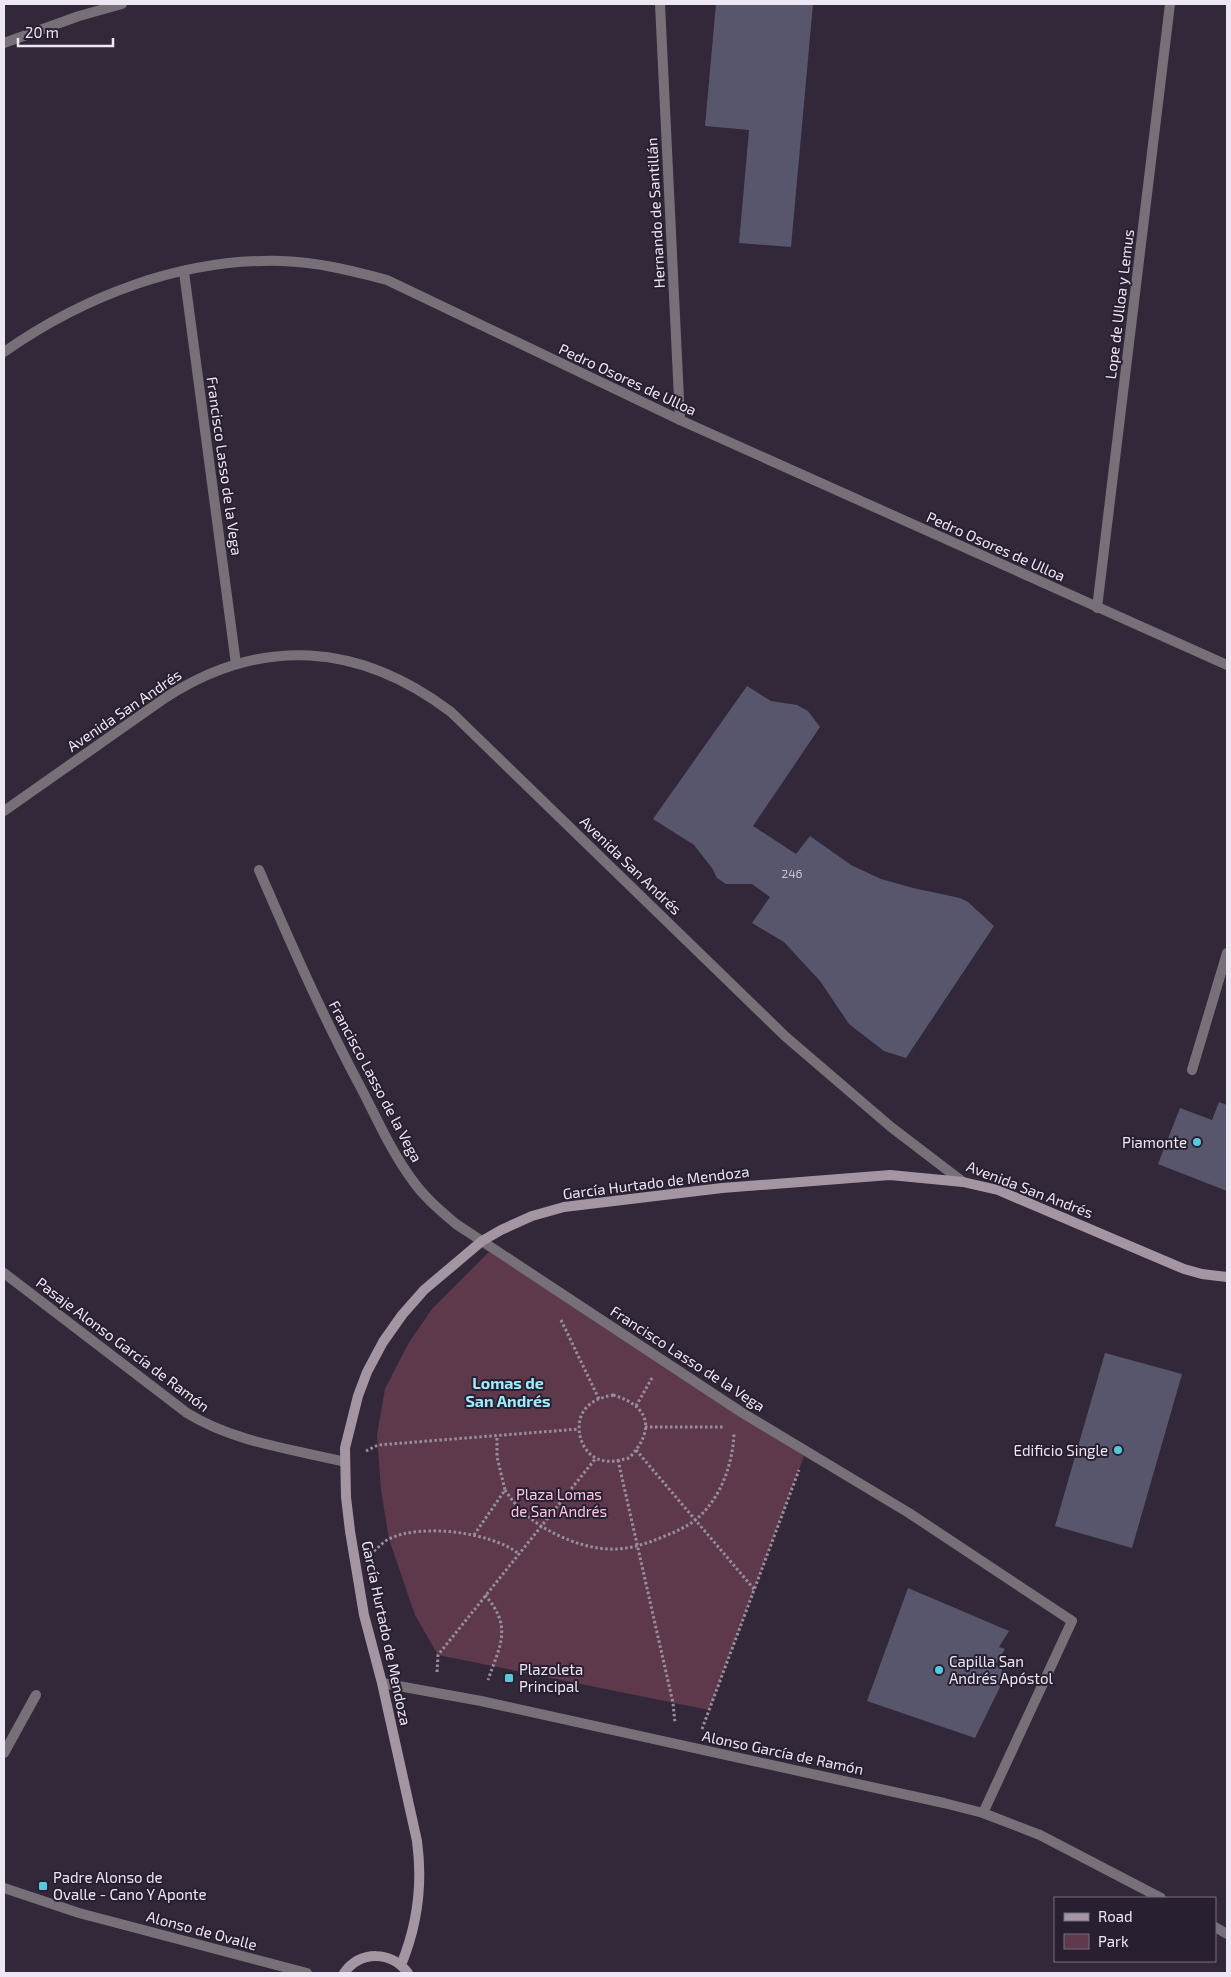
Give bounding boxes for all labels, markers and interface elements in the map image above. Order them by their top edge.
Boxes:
scale bar [18,15,112,47]
text: 20 m [25,23,59,41]
street label: Hernando de Santillán [642,137,668,289]
street label: Lope de Ulloa y Lemus [1101,228,1137,380]
street label: Pedro Osores de Ulloa [556,339,700,419]
street label: Francisco Lasso de la Vega [204,375,246,557]
street label: Pedro Osores de Ulloa [924,507,1068,585]
street label: Avenida San Andrés [63,665,185,755]
street label: Avenida San Andrés [577,812,685,918]
house number: 246 [782,866,803,880]
street label: Francisco Lasso de la Vega [326,997,426,1165]
place label: Piamonte [1122,1133,1187,1151]
marker: Piamonte [1191,1136,1203,1148]
street label: Avenida San Andrés [964,1157,1096,1221]
street label: García Hurtado de Mendoza [562,1162,750,1202]
street label: Pasaje Alonso García de Ramón [32,1273,213,1416]
street label: Francisco Lasso de la Vega [607,1301,769,1415]
district label: Lomas de San Andrés [465,1373,551,1410]
place label: Edificio Single [1014,1441,1108,1459]
marker: Edificio Single [1112,1444,1124,1456]
park label: Plaza Lomas de San Andrés [511,1485,607,1520]
street label: García Hurtado de Mendoza [359,1539,415,1727]
place label: Capilla San Andrés Apóstol [949,1652,1054,1687]
place label: Plazoleta Principal [519,1660,583,1695]
marker: Capilla San Andrés Apóstol [933,1664,945,1676]
marker: Plazoleta Principal [503,1672,515,1684]
street label: Alonso García de Ramón [701,1726,865,1778]
place label: Padre Alonso de Ovalle - Cano Y Aponte [53,1868,207,1903]
marker: Padre Alonso de Ovalle - Cano Y Aponte [37,1880,49,1892]
legend [1054,1897,1216,1962]
street label: Alonso de Ovalle [145,1907,259,1953]
text: Road [1098,1907,1133,1925]
text: Park [1098,1932,1129,1950]

